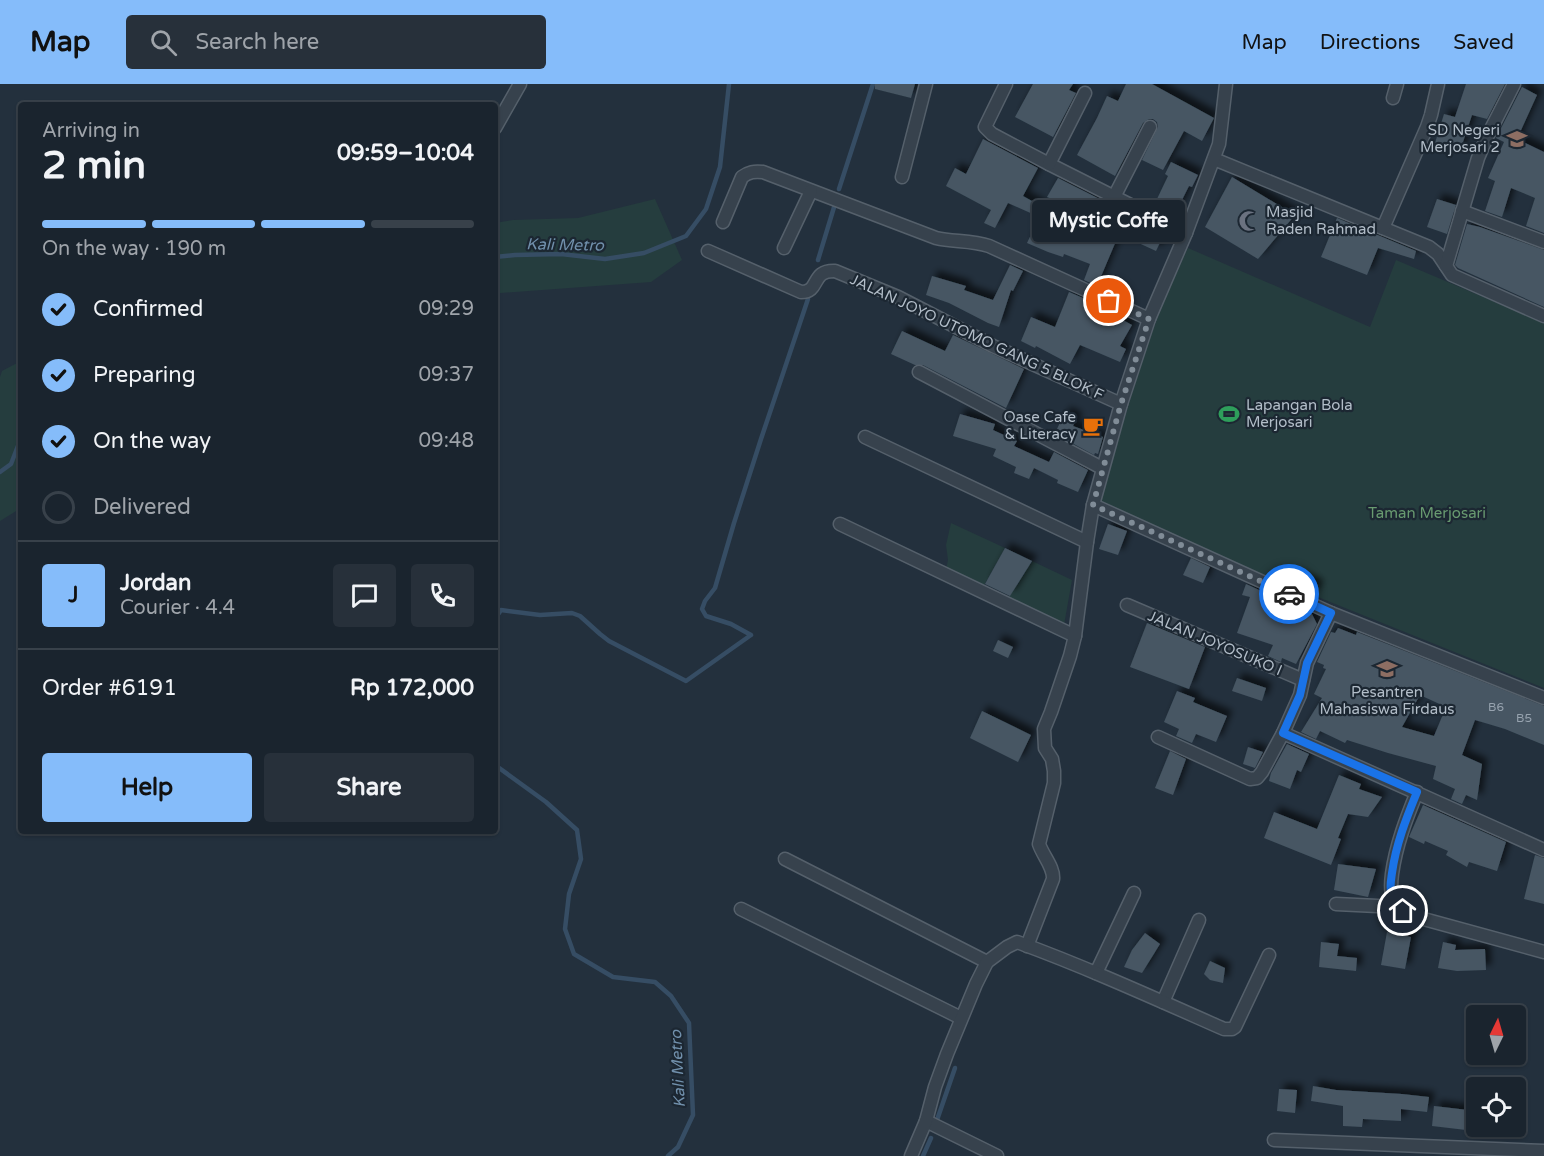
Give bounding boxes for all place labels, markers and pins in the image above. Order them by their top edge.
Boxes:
place label: SD Negeri Merjosari 2 [1420,121,1500,156]
school or university icon: SD Negeri Merjosari 2 [1505,127,1529,151]
callout: Mystic Coffe [1032,199,1186,241]
place label: Masjid Raden Rahmad [1266,203,1376,238]
mosque icon: Masjid Raden Rahmad [1237,209,1261,233]
pin [1083,275,1134,326]
place label: Lapangan Bola Merjosari [1246,396,1353,431]
sports icon: Lapangan Bola Merjosari [1217,402,1241,426]
place label: Oase Cafe & Literacy [1004,408,1076,443]
cafe icon: Oase Cafe & Literacy [1081,414,1105,438]
school or university icon: Pesantren Mahasiswa Firdaus [1375,657,1399,681]
place label: Pesantren Mahasiswa Firdaus [1319,683,1455,718]
pin [1377,885,1428,936]

